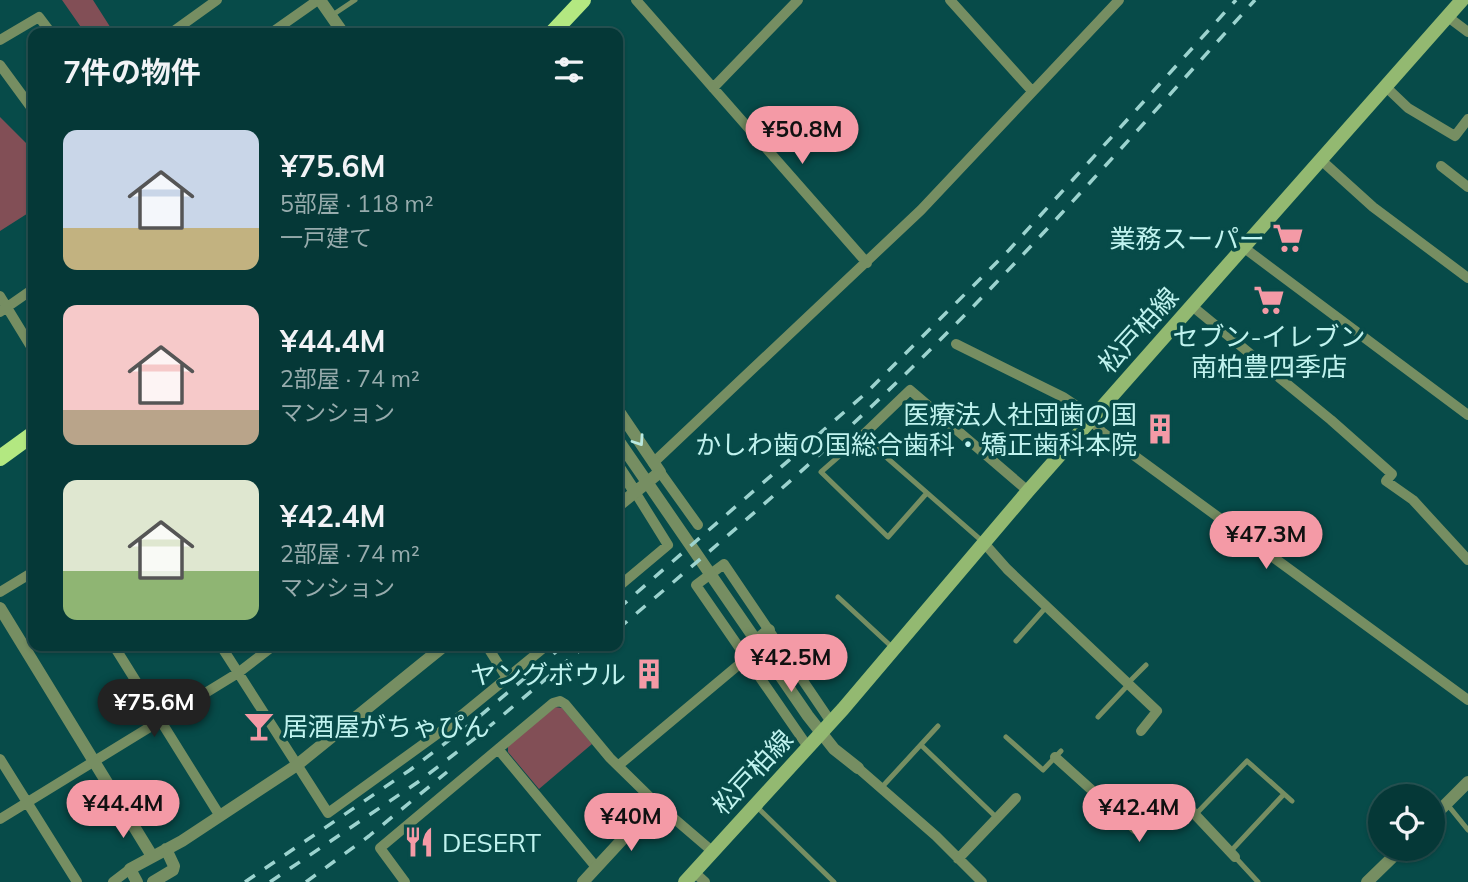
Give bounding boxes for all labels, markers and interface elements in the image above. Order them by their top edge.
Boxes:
icon: filters [550,51,588,89]
text: 7件の物件 [63,53,201,91]
pin: ¥50.8M [745,106,859,166]
text: ¥50.8M [762,114,842,143]
text: ¥75.6M [280,147,386,185]
icon: home [119,158,203,242]
text: 5部屋 · 118 m² [280,189,433,218]
supermarket icon: 業務スーパー [1271,221,1305,255]
place label: 業務スーパー [1109,222,1265,255]
text: 一戸建て [280,223,372,252]
street label: 松戸柏線 [1091,280,1185,380]
supermarket icon: セブン-イレブン 南柏豊四季店 [1252,283,1286,317]
place label: セブン-イレブン 南柏豊四季店 [1172,320,1366,383]
text: ¥44.4M [280,322,386,360]
icon: home [119,333,203,417]
text: 2部屋 · 74 m² [280,364,420,393]
text: マンション [280,398,395,427]
place label: 医療法人社団歯の国 かしわ歯の国総合歯科・矯正歯科本院 [695,398,1137,461]
building icon: 医療法人社団歯の国 かしわ歯の国総合歯科・矯正歯科本院 [1143,412,1177,446]
one-way arrow [631,433,643,446]
text: ¥42.4M [280,497,386,535]
icon: home [119,508,203,592]
pin: ¥47.3M [1209,512,1323,571]
text: ¥47.3M [1226,519,1306,548]
text: 2部屋 · 74 m² [280,539,420,568]
text: マンション [280,573,395,602]
pin: ¥42.5M [734,634,848,694]
text: ¥42.5M [751,642,831,671]
building icon: ヤングボウル [632,657,666,691]
place label: ヤングボウル [470,658,626,691]
pin: ¥75.6M [97,680,211,739]
text: ¥75.6M [114,687,194,716]
bar icon: 居酒屋がちゃぴん [242,709,276,743]
place label: 居酒屋がちゃぴん [282,710,490,743]
street label: 松戸柏線 [704,723,800,821]
pin: ¥44.4M [66,780,180,840]
pin: ¥42.4M [1082,784,1196,844]
map controls [1368,784,1445,861]
button: locate [1368,784,1445,861]
text: ¥44.4M [83,788,163,817]
text: ¥42.4M [1099,792,1179,821]
pin: ¥40M [590,794,672,853]
text: ¥40M [600,801,662,830]
restaurant icon: DESERT [402,825,436,859]
place label: DESERT [442,826,541,859]

